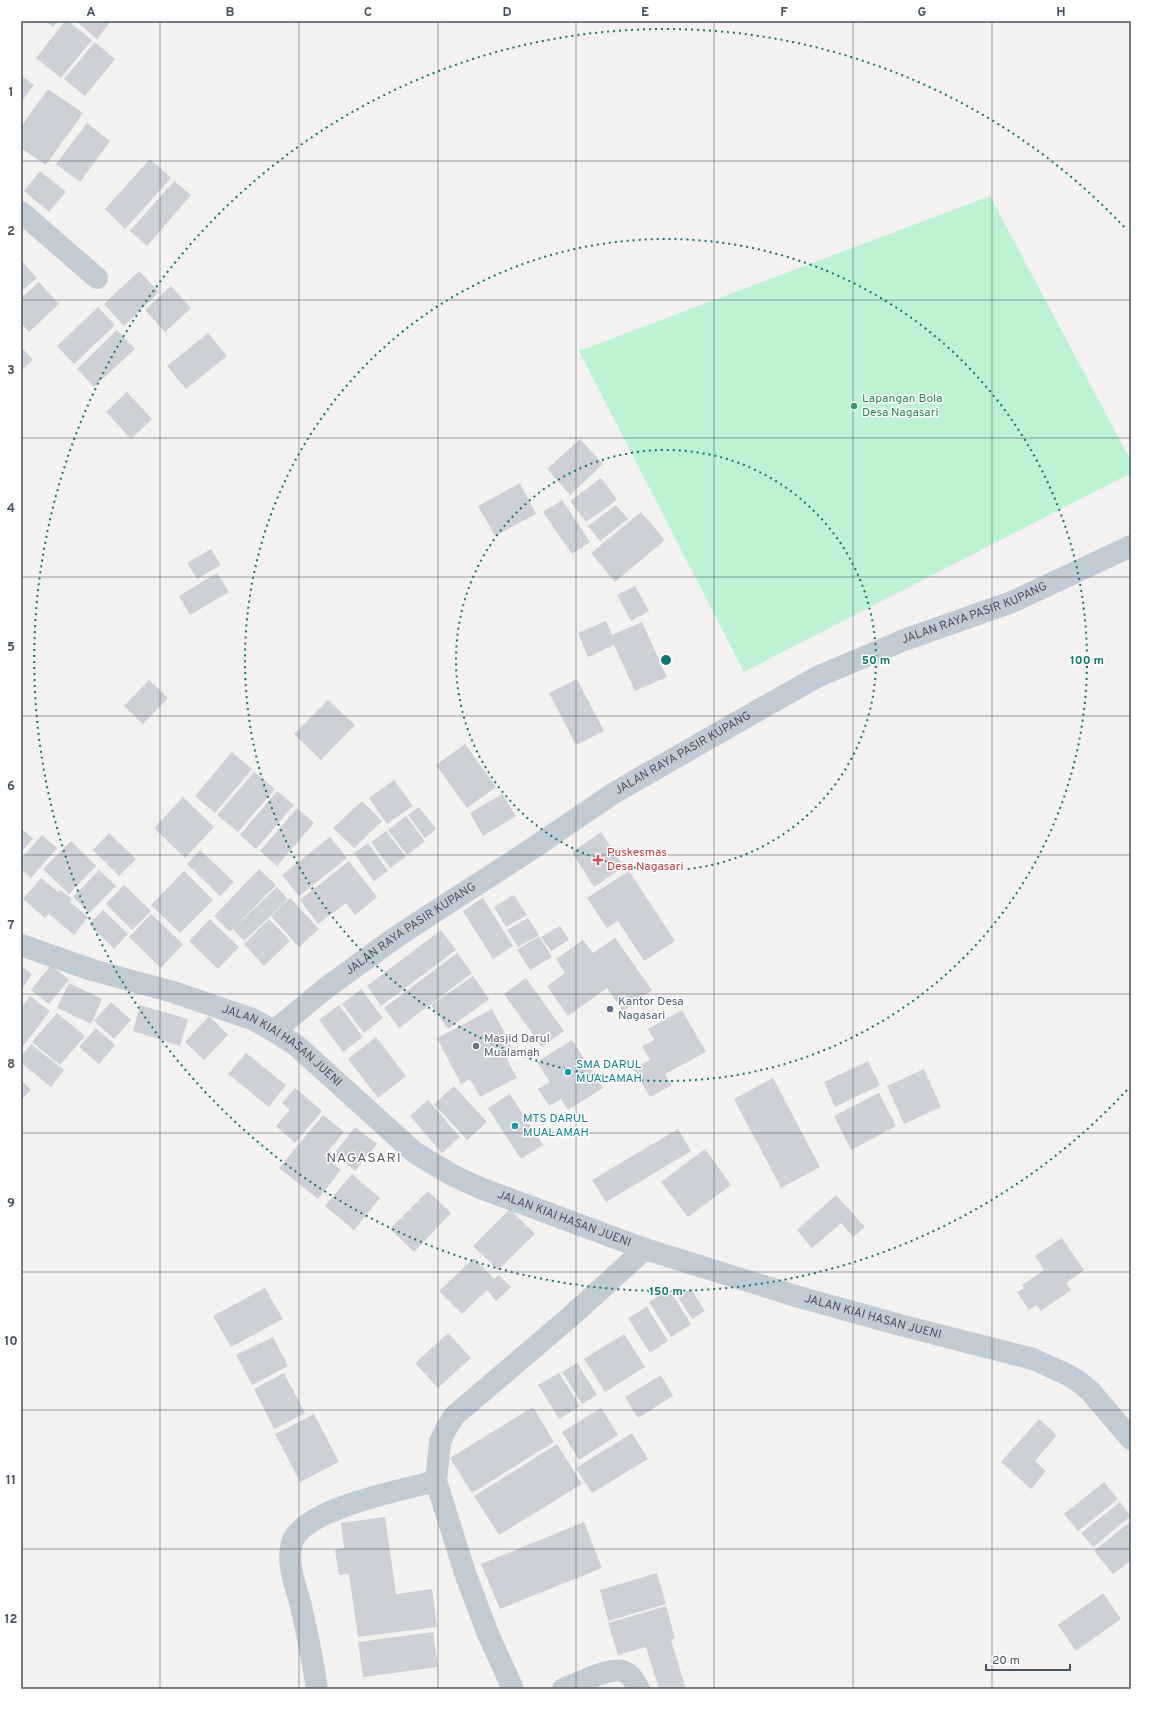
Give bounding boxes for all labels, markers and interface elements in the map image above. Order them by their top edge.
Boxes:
text: A [86,5,96,21]
text: B [226,5,235,21]
text: C [364,5,372,21]
text: D [502,5,512,21]
text: E [641,5,649,21]
text: F [780,5,788,21]
text: G [918,5,927,21]
text: H [1056,5,1066,21]
text: 1 [8,85,14,101]
text: 2 [7,224,15,240]
text: 3 [7,363,15,379]
place label: Lapangan Bola Desa Nagasari [862,391,943,421]
marker: Lapangan Bola Desa Nagasari [849,401,859,411]
text: 4 [7,501,15,517]
street label: JALAN RAYA PASIR KUPANG [899,579,1050,648]
text: 5 [7,640,15,656]
centre of rings [659,653,673,667]
text: 50 m [862,653,890,669]
text: 100 m [1070,653,1104,669]
street label: JALAN RAYA PASIR KUPANG [612,708,754,799]
text: 6 [7,779,15,795]
place label: Puskesmas Desa Nagasari [607,845,683,875]
marker: Puskesmas Desa Nagasari [592,854,604,866]
street label: JALAN RAYA PASIR KUPANG [342,879,479,979]
text: 7 [8,918,15,934]
place label: Kantor Desa Nagasari [618,994,684,1024]
street label: JALAN KIAI HASAN JUENI [220,1001,345,1091]
marker: Kantor Desa Nagasari [605,1004,615,1014]
place label: Masjid Darul Mualamah [484,1031,550,1061]
marker: Masjid Darul Mualamah [471,1041,481,1051]
text: 8 [7,1057,15,1073]
place label: SMA DARUL MUALAMAH [576,1057,642,1087]
marker: SMA DARUL MUALAMAH [563,1067,573,1077]
place label: MTS DARUL MUALAMAH [523,1111,589,1141]
marker: MTS DARUL MUALAMAH [510,1121,520,1131]
district label: NAGASARI [326,1150,402,1167]
street label: JALAN KIAI HASAN JUENI [495,1187,633,1251]
text: 9 [7,1196,15,1212]
text: 150 m [649,1284,683,1300]
street label: JALAN KIAI HASAN JUENI [802,1291,943,1343]
text: 10 [4,1334,18,1350]
text: 11 [6,1473,16,1489]
text: 12 [4,1612,18,1628]
scale bar [986,1646,1070,1672]
text: 20 m [992,1653,1020,1669]

